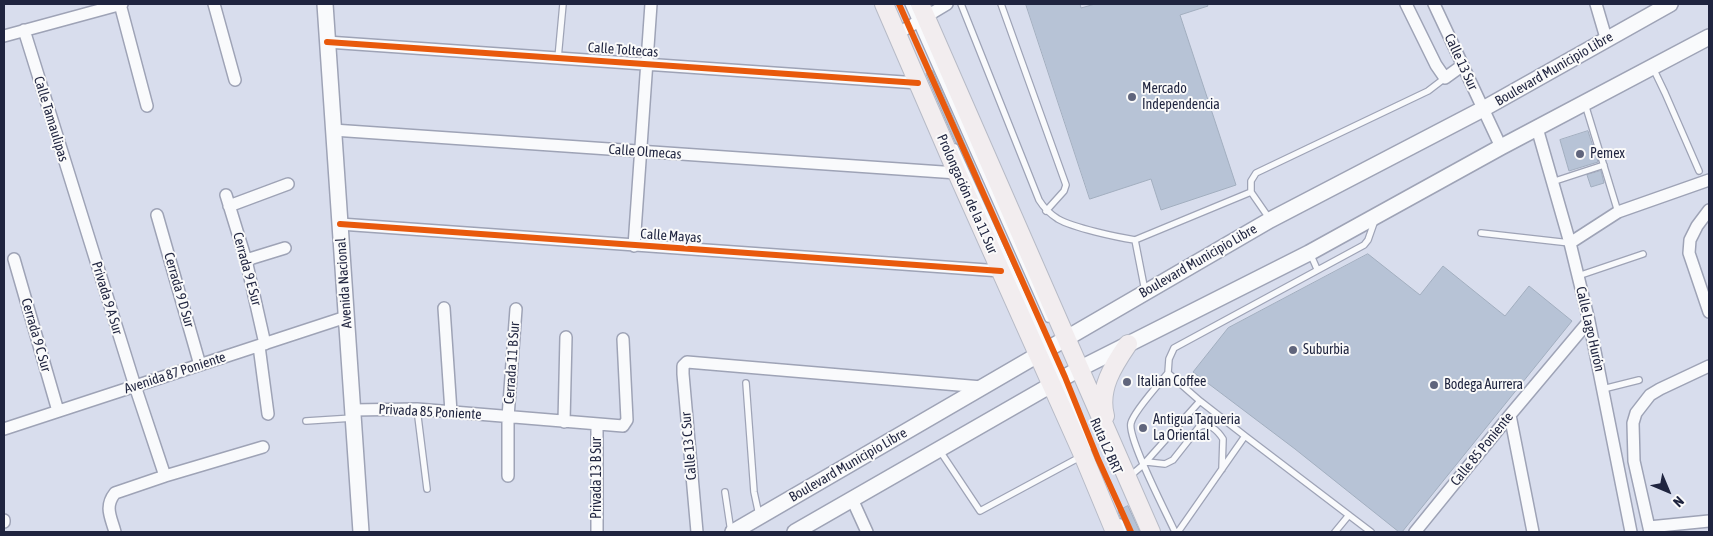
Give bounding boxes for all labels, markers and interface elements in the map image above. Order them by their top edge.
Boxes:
street label: Boulevard Municipio Libre [1492,28,1616,110]
street label: Calle 13 Sur [1441,31,1481,93]
street label: Calle Toltecas [587,39,659,61]
street label: Calle Tamaulipas [30,74,72,164]
place label: Mercado Independencia [1142,81,1220,114]
marker: Mercado Independencia [1126,91,1138,103]
street label: Prolongación de la 11 Sur [933,132,1001,256]
street label: Calle Olmecas [608,141,682,163]
place label: Pemex [1590,146,1625,162]
marker: Pemex [1574,148,1586,160]
street label: Boulevard Municipio Libre [1136,220,1260,302]
street label: Calle Mayas [640,225,702,247]
street label: Cerrada 9 E Sur [229,230,265,308]
street label: Avenida Nacional [332,237,356,329]
street label: Cerrada 9 D Sur [160,251,198,329]
street label: Privada 9 A Sur [88,259,126,337]
street label: Calle Lago Hurón [1572,285,1608,373]
street label: Cerrada 9 C Sur [17,296,55,374]
street label: Cerrada 11 B Sur [501,321,523,405]
place label: Suburbia [1303,342,1350,358]
marker: Suburbia [1287,344,1299,356]
street label: Avenida 87 Poniente [122,349,228,397]
place label: Italian Coffee [1137,374,1206,390]
marker: Italian Coffee [1121,376,1133,388]
place label: Bodega Aurrera [1444,377,1523,393]
marker: Bodega Aurrera [1428,379,1440,391]
street label: Privada 85 Poniente [378,401,482,423]
street label: Calle 85 Poniente [1447,409,1517,489]
street label: Calle 13 C Sur [678,411,700,481]
place label: Antigua Taqueria La Oriental [1153,412,1240,444]
street label: Ruta L2 BRT [1086,415,1126,477]
marker: Antigua Taqueria La Oriental [1137,422,1149,434]
street label: Boulevard Municipio Libre [786,424,910,506]
street label: Privada 13 B Sur [589,437,605,519]
north arrow [1643,466,1693,516]
text: N [1670,493,1687,510]

